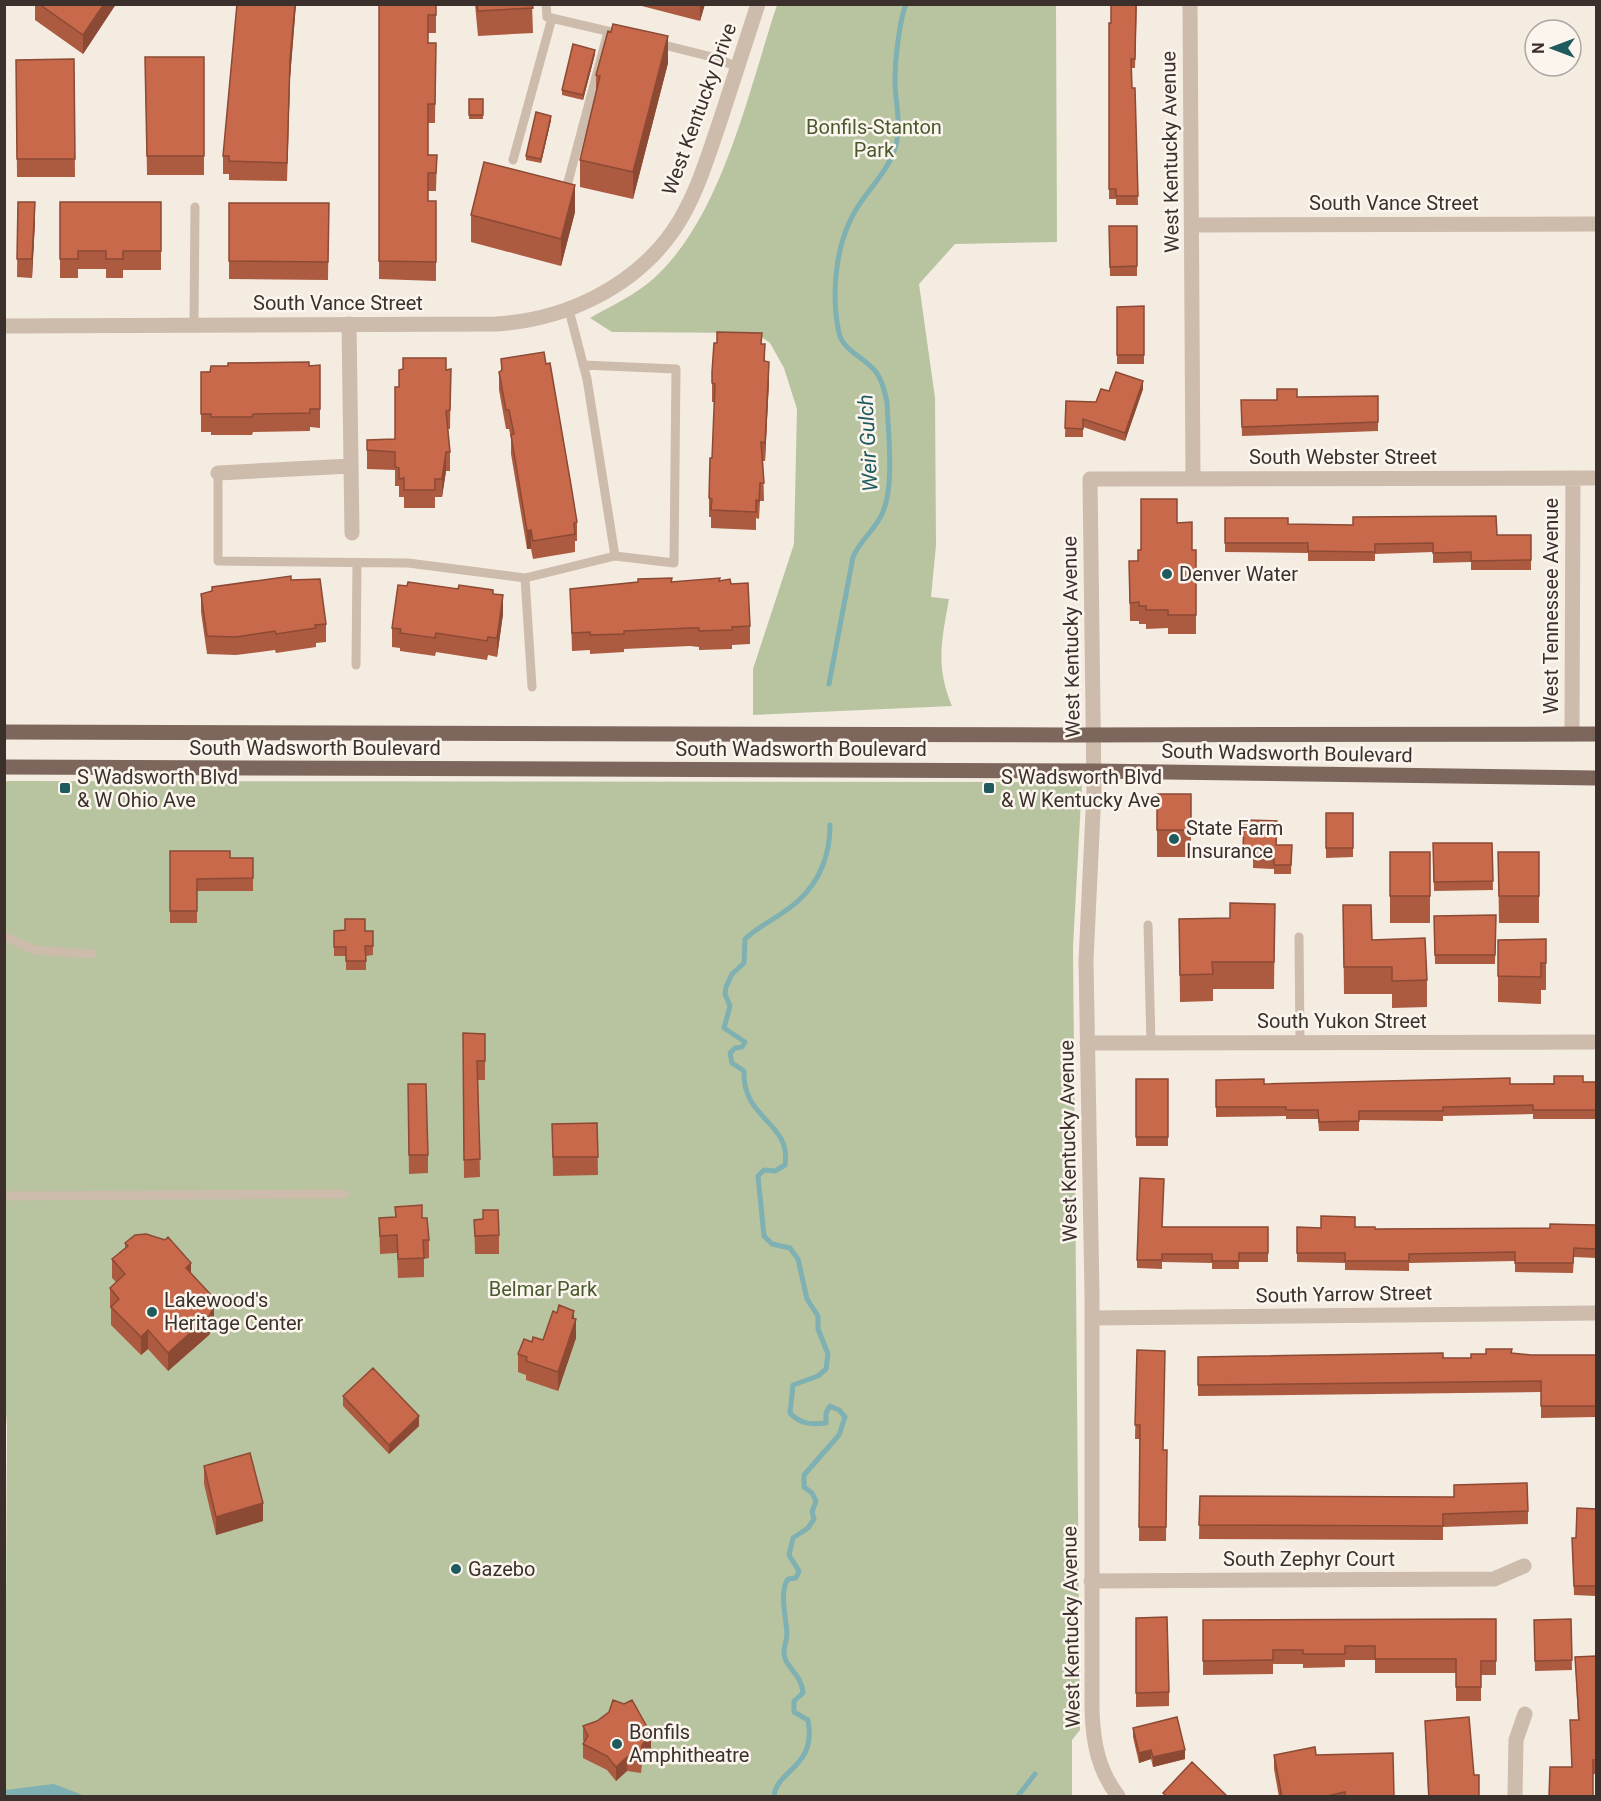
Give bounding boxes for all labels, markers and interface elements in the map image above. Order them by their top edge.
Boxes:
north arrow [1523,18,1583,78]
street label: West Kentucky Drive [657,20,741,198]
text: N [1529,42,1548,54]
street label: West Kentucky Avenue [1156,51,1184,253]
park label: Bonfils-Stanton Park [806,115,942,162]
street label: South Vance Street [1309,191,1479,215]
street label: South Vance Street [253,291,423,315]
water label: Weir Gulch [853,394,883,492]
street label: South Webster Street [1249,445,1437,469]
street label: West Tennessee Avenue [1539,498,1563,714]
street label: West Kentucky Avenue [1057,536,1085,738]
place label: Denver Water [1179,562,1298,586]
marker: Denver Water [1160,567,1174,581]
street label: South Wadsworth Boulevard [189,736,441,760]
street label: South Wadsworth Boulevard [675,737,927,761]
street label: South Wadsworth Boulevard [1161,739,1413,767]
place label: S Wadsworth Blvd & W Ohio Ave [77,765,238,812]
place label: S Wadsworth Blvd & W Kentucky Ave [1001,765,1162,812]
marker: S Wadsworth Blvd & W Ohio Ave [58,781,72,795]
marker: S Wadsworth Blvd & W Kentucky Ave [982,781,996,795]
place label: State Farm Insurance [1186,816,1283,863]
marker: State Farm Insurance [1167,832,1181,846]
street label: South Yukon Street [1257,1009,1427,1033]
street label: West Kentucky Avenue [1054,1040,1082,1242]
park label: Belmar Park [489,1277,598,1301]
street label: South Yarrow Street [1256,1280,1432,1308]
place label: Lakewood's Heritage Center [164,1288,304,1335]
marker: Lakewood's Heritage Center [145,1305,159,1319]
street label: West Kentucky Avenue [1057,1526,1085,1728]
street label: South Zephyr Court [1223,1547,1395,1571]
place label: Gazebo [468,1557,536,1581]
marker: Gazebo [449,1562,463,1576]
place label: Bonfils Amphitheatre [629,1720,749,1767]
marker: Bonfils Amphitheatre [610,1737,624,1751]

